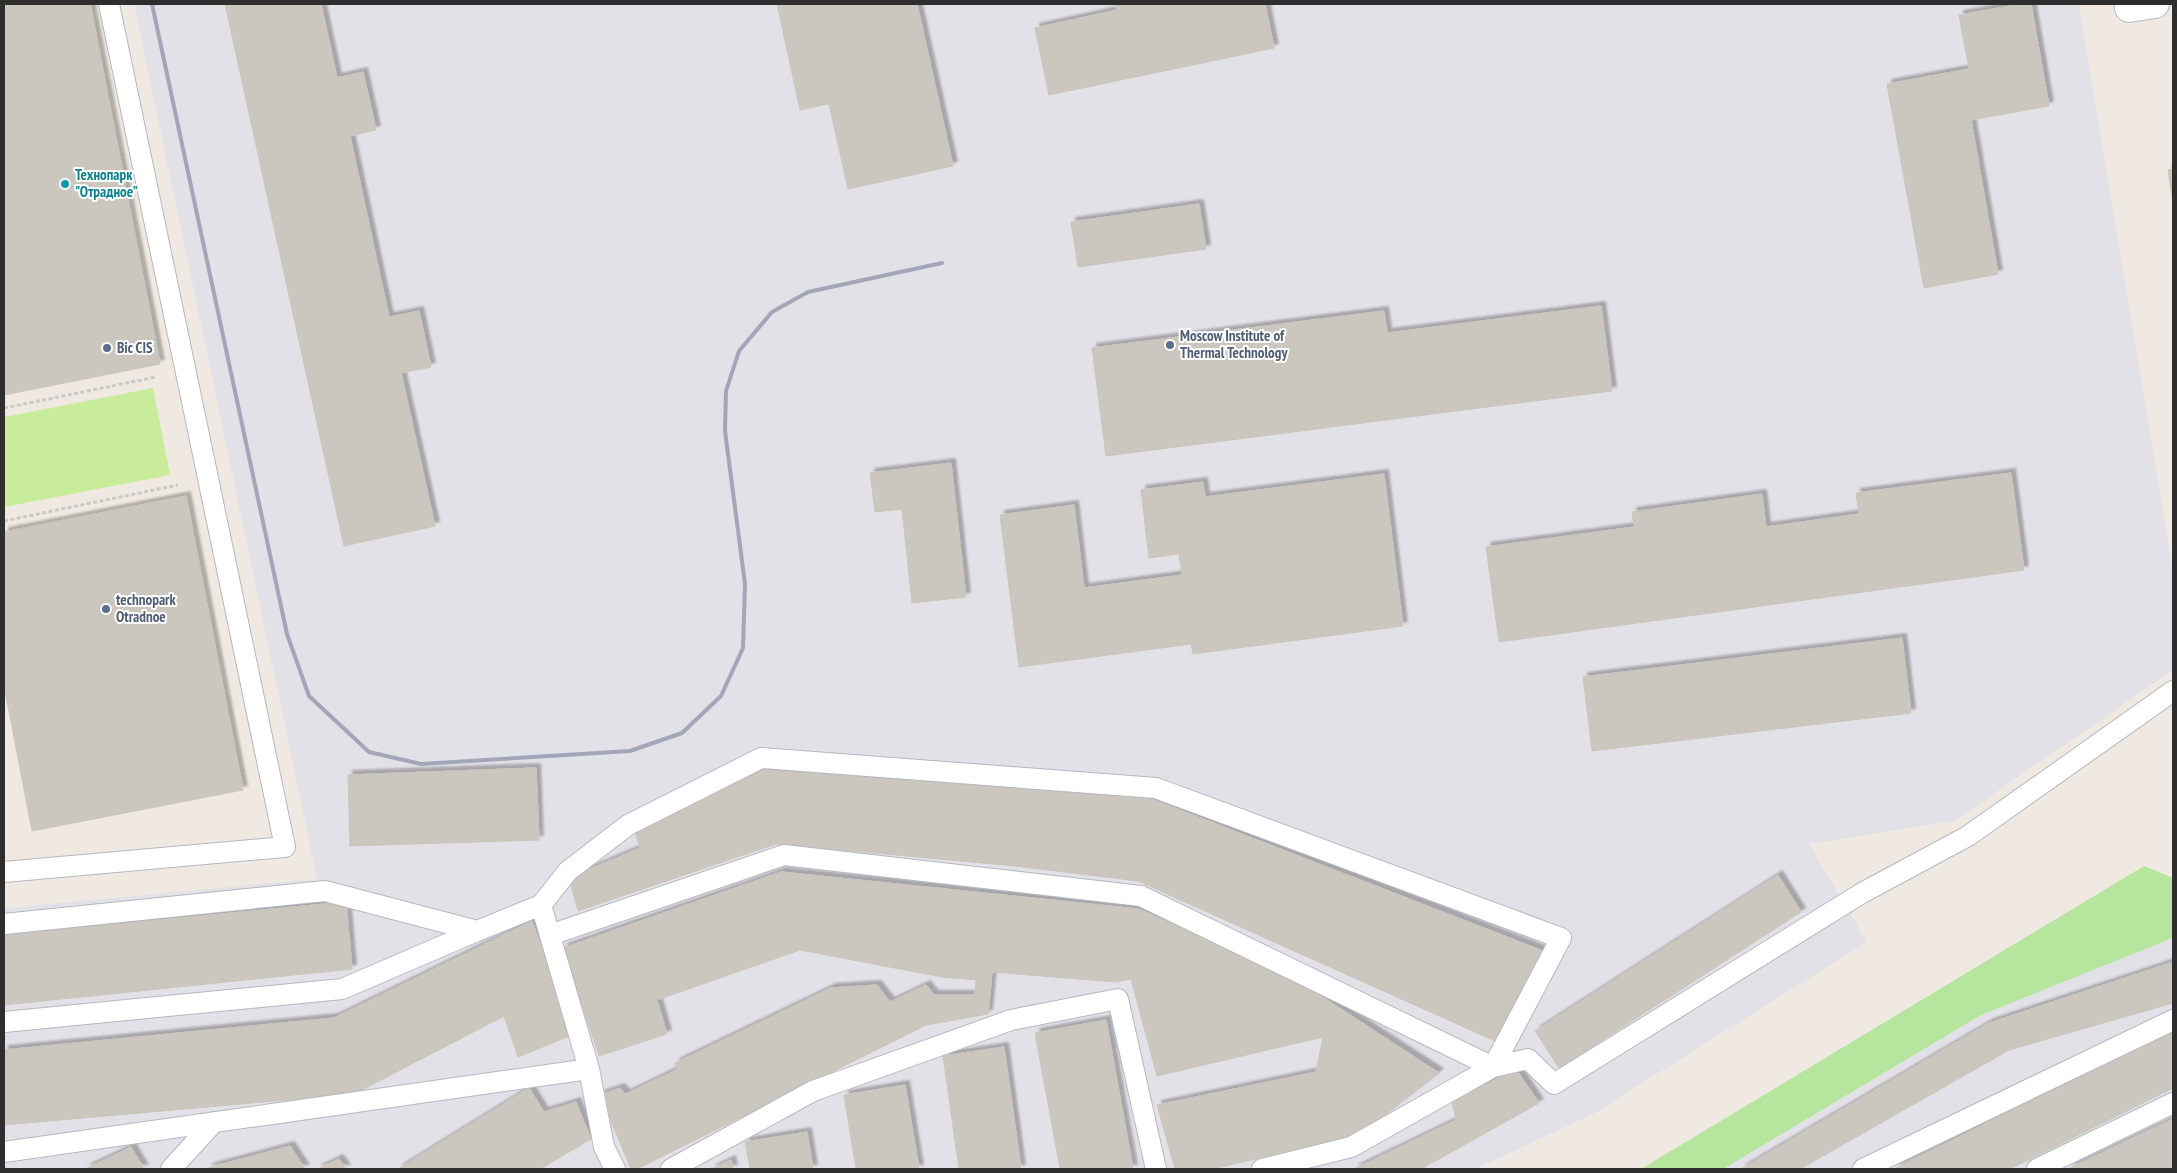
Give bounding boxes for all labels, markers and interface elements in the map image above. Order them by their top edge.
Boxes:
place label: Технопарк "Отрадное" [75,165,138,201]
marker: Технопарк "Отрадное" [59,178,71,190]
place label: Moscow Institute of Thermal Technology [1180,326,1288,362]
place label: Bic CIS [117,338,153,357]
marker: Moscow Institute of Thermal Technology [1164,339,1176,351]
marker: Bic CIS [101,342,113,354]
place label: technopark Otradnoe [116,590,176,626]
marker: technopark Otradnoe [100,603,112,615]

